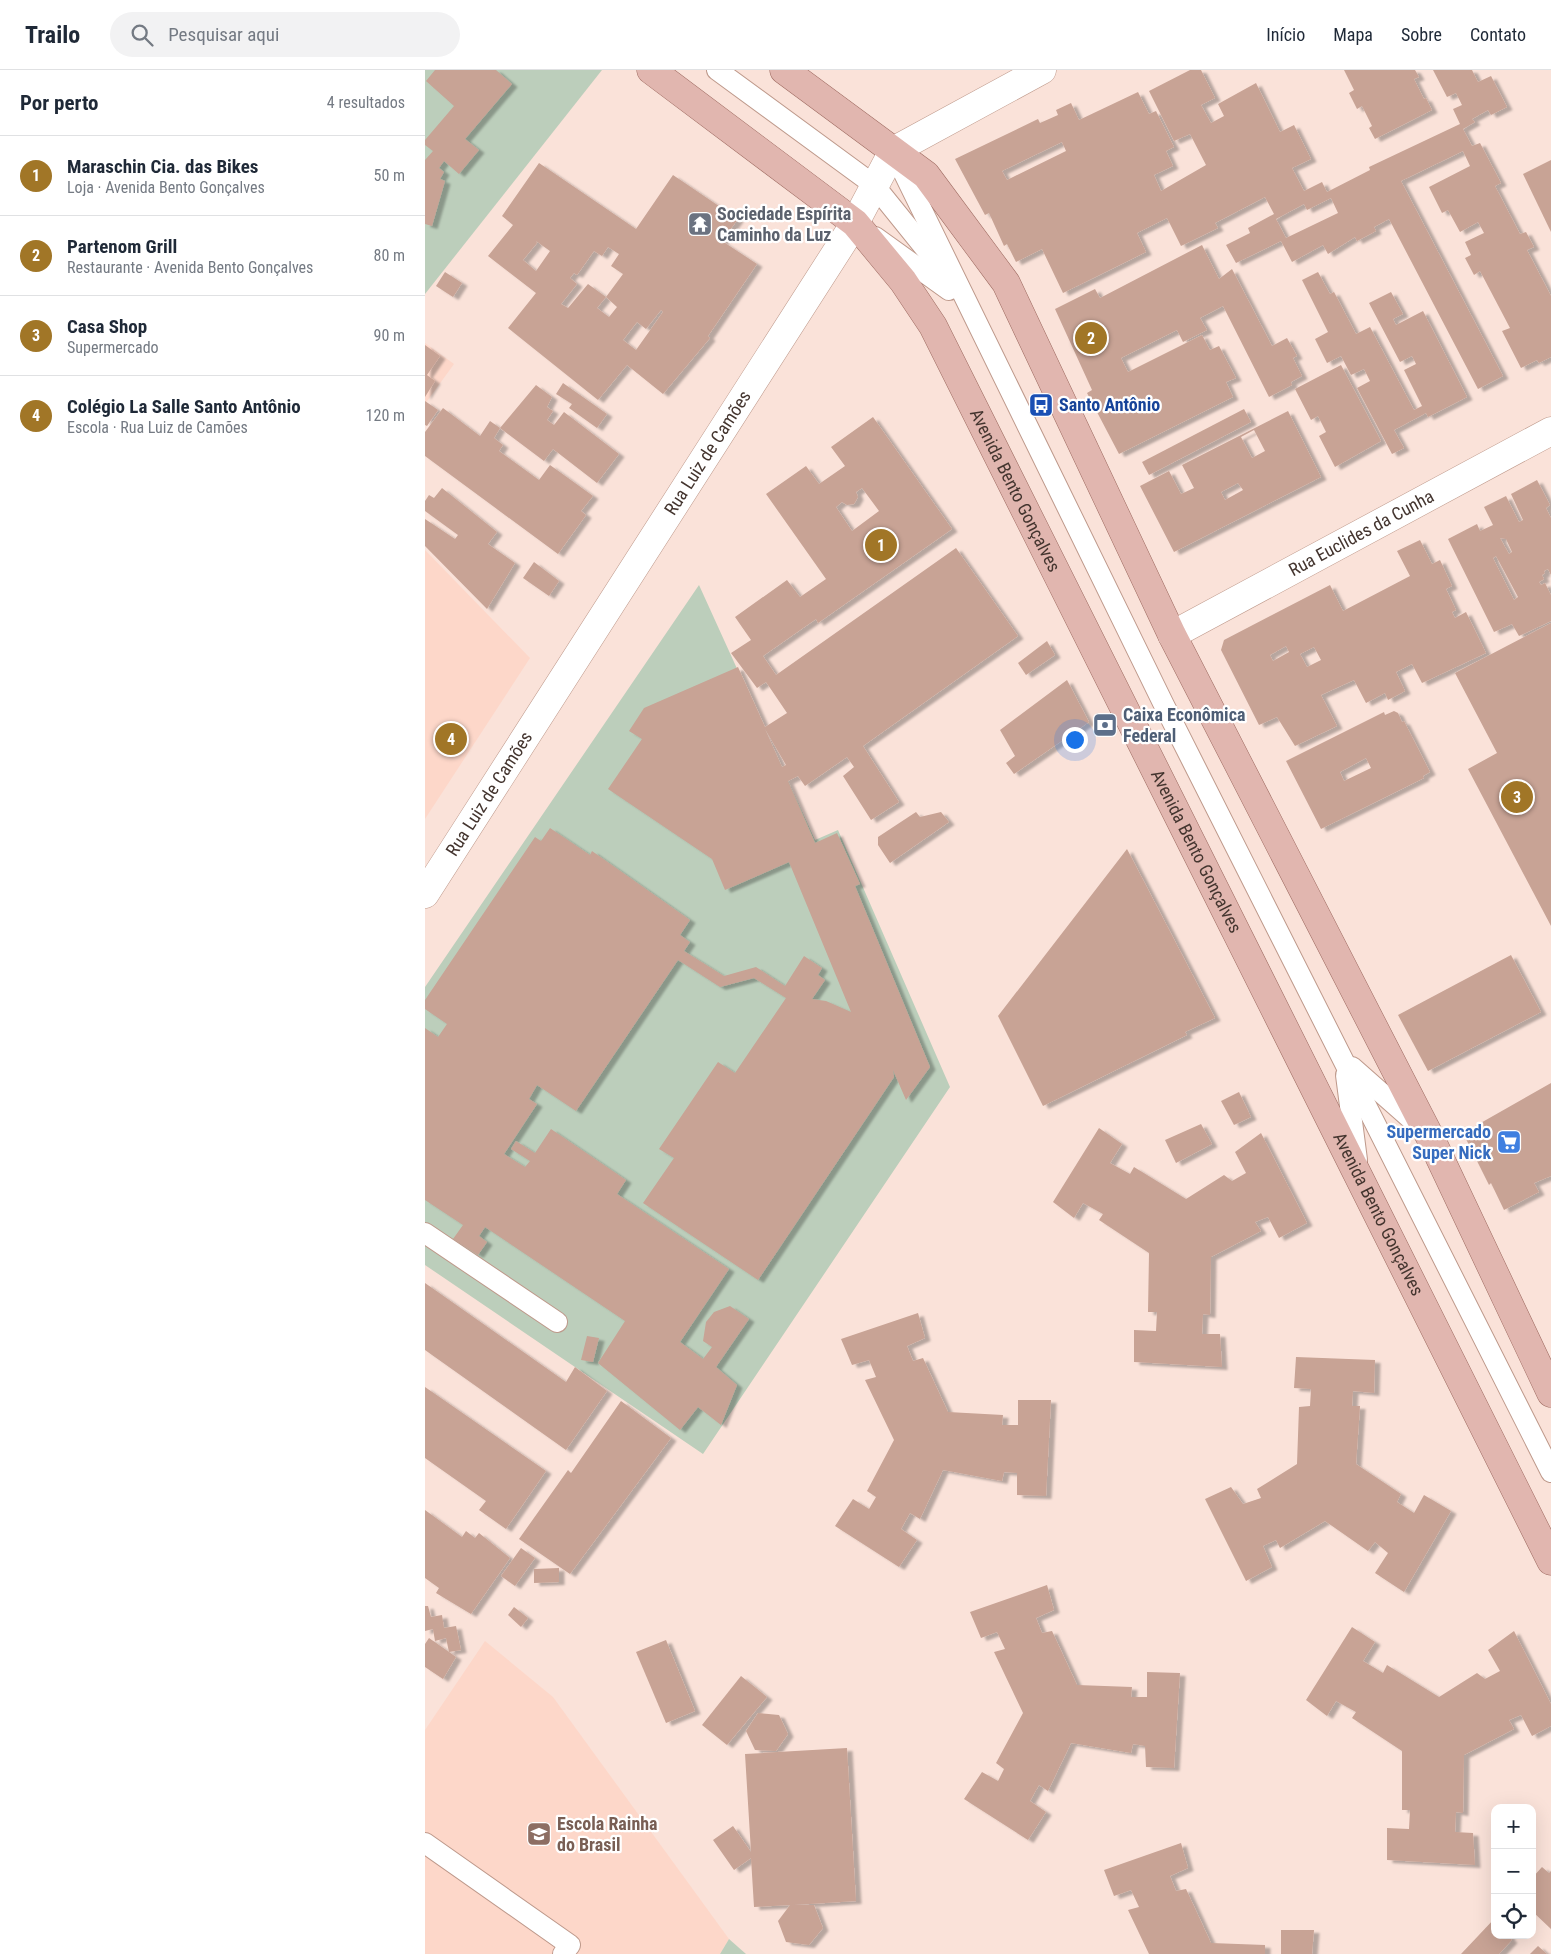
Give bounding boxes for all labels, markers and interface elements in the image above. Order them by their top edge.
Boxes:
search box [110,12,460,57]
text: Trailo [25,21,80,49]
icon: search [128,21,156,49]
text: Pesquisar aqui [168,23,279,46]
text: Início [1266,24,1305,45]
text: Mapa [1333,24,1373,45]
text: Sobre [1401,24,1442,45]
text: Contato [1470,24,1526,45]
text: Por perto [20,91,99,115]
text: 4 resultados [327,93,405,112]
text: Maraschin Cia. das Bikes [67,155,258,178]
text: 1 [32,166,40,185]
text: 50 m [373,166,405,185]
text: Loja · Avenida Bento Gonçalves [67,178,265,197]
place label: Sociedade Espírita Caminho da Luz [717,203,851,245]
temple icon: Sociedade Espírita Caminho da Luz [687,211,713,237]
text: Partenom Grill [67,235,177,258]
text: 2 [32,246,40,265]
text: 80 m [373,246,405,265]
text: Restaurante · Avenida Bento Gonçalves [67,258,313,277]
text: Casa Shop [67,315,147,338]
pin: 2 [1075,319,1107,357]
text: 3 [32,326,40,345]
text: 90 m [373,326,405,345]
text: Supermercado [67,338,159,357]
street label: Rua Luiz de Camões [660,386,755,519]
bus stop icon: Santo Antônio [1028,392,1054,418]
place label: Santo Antônio [1059,394,1160,415]
text: Colégio La Salle Santo Antônio [67,395,301,418]
street label: Avenida Bento Gonçalves [966,405,1065,575]
text: 4 [32,406,40,425]
text: 120 m [366,406,405,425]
text: Escola · Rua Luiz de Camões [67,418,248,437]
street label: Rua Euclides da Cunha [1285,485,1437,580]
pin: 1 [865,526,897,564]
place label: Caixa Econômica Federal [1123,704,1245,746]
bank icon: Caixa Econômica Federal [1092,712,1118,738]
pin: 4 [435,720,467,758]
street label: Rua Luiz de Camões [441,727,536,860]
your location [1062,727,1088,753]
street label: Avenida Bento Gonçalves [1147,766,1246,936]
pin: 3 [1501,778,1533,816]
place label: Supermercado Super Nick [1387,1121,1491,1163]
street label: Avenida Bento Gonçalves [1329,1129,1428,1299]
supermarket icon: Supermercado Super Nick [1496,1129,1522,1155]
map controls [1491,1804,1536,1939]
button: + [1491,1804,1536,1849]
place label: Escola Rainha do Brasil [557,1813,658,1855]
school or university icon: Escola Rainha do Brasil [526,1821,552,1847]
button: − [1491,1849,1536,1894]
button: locate [1491,1894,1536,1939]

